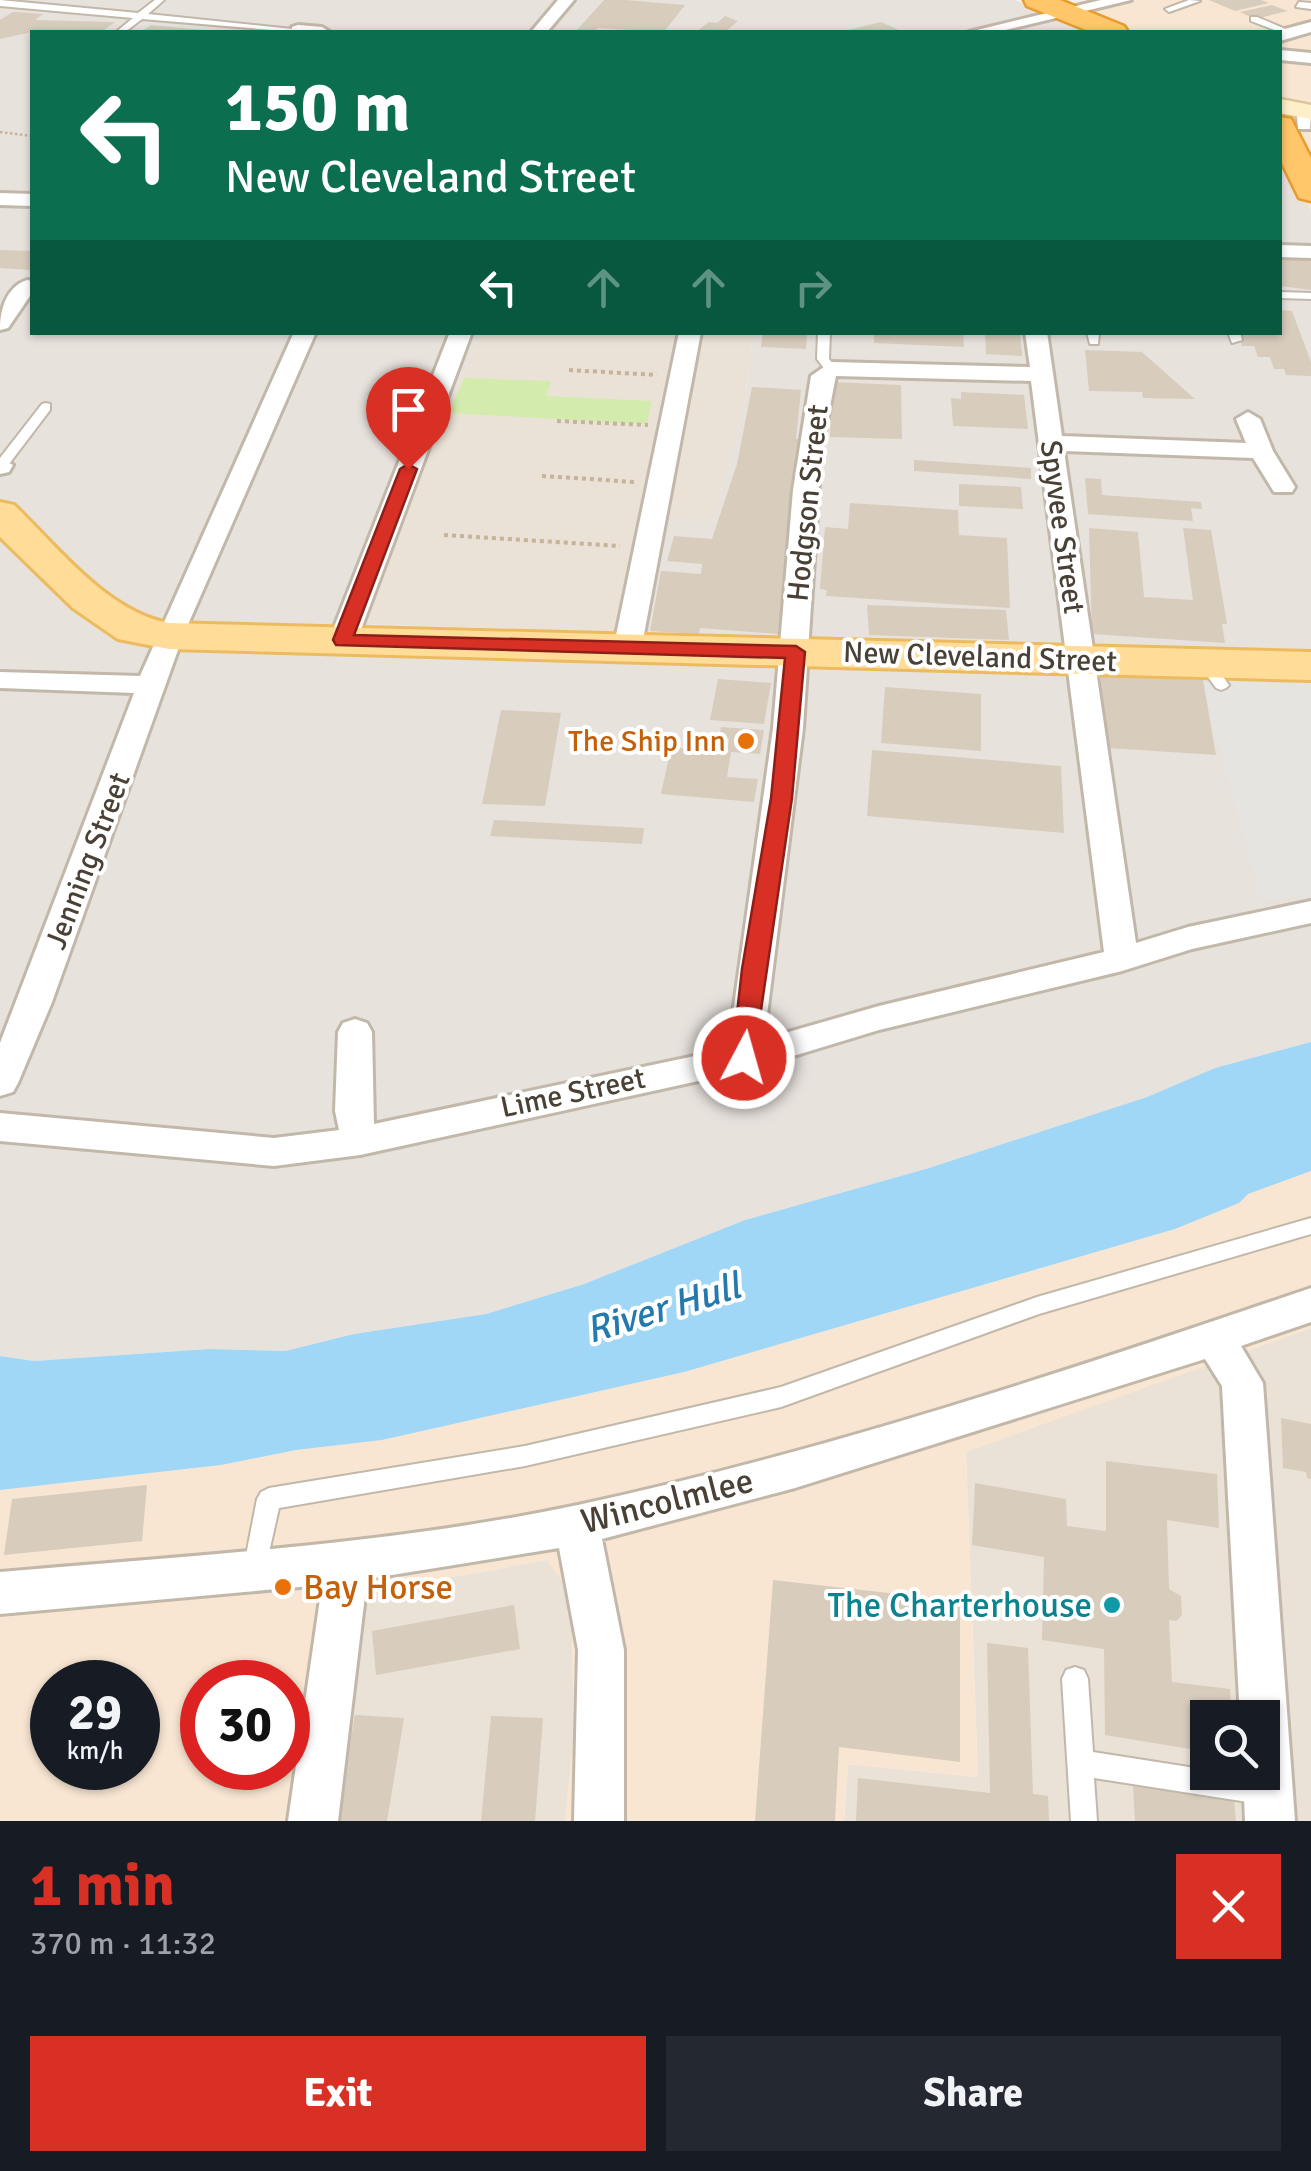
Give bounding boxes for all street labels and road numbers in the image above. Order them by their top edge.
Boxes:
street label: Hodgson Street [779,403,837,603]
street label: Spyvee Street [1032,438,1092,616]
street label: New Cleveland Street [842,634,1118,680]
street label: Jenning Street [37,767,139,955]
street label: Lime Street [497,1060,649,1126]
street label: Wincolmlee [576,1459,758,1543]

